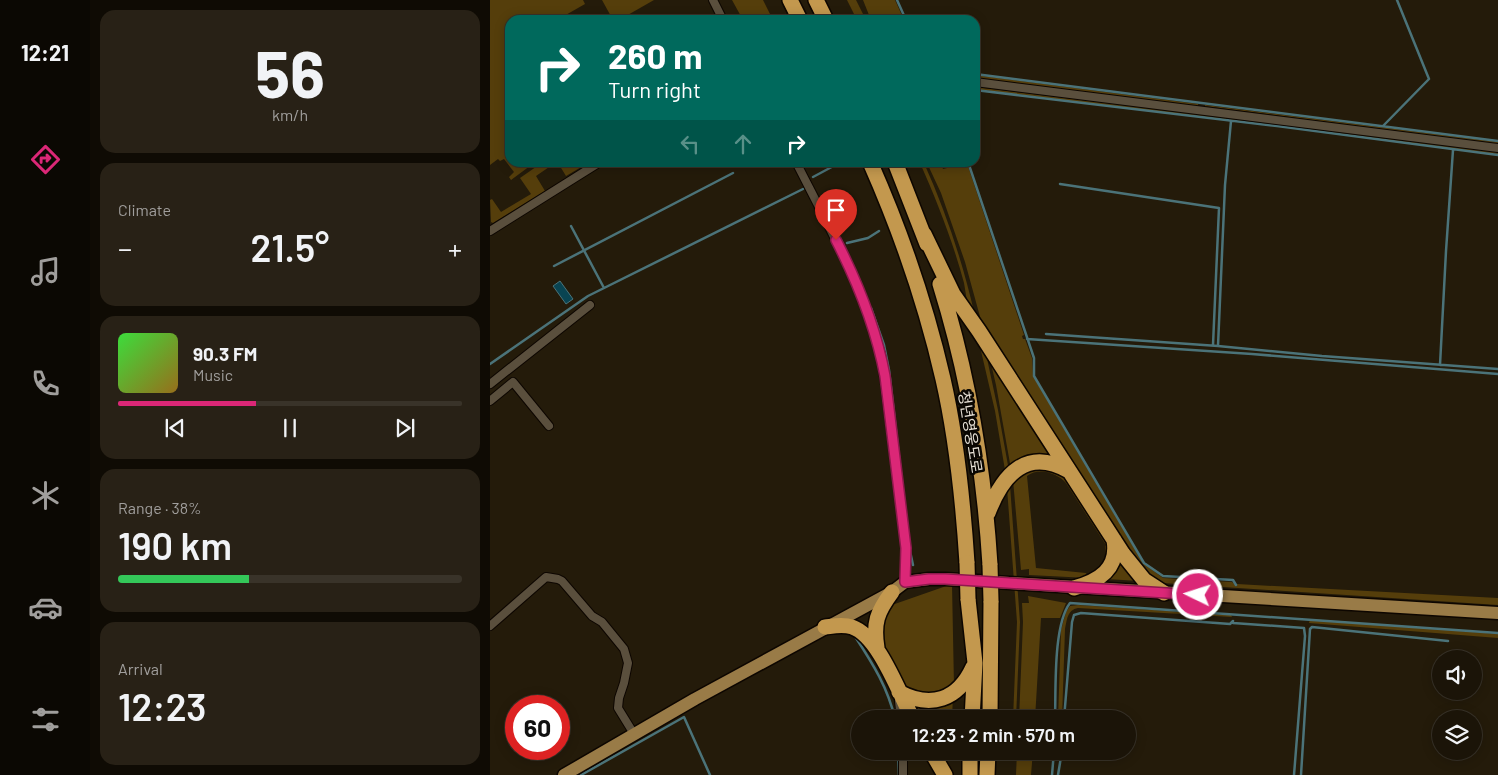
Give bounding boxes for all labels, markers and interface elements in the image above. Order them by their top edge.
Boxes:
text: 56 [255,33,325,111]
text: 260 m [608,34,703,76]
icon: right [525,35,590,100]
text: 12:21 [21,39,69,65]
text: Turn right [608,76,701,102]
text: km/h [272,105,308,124]
icon: left [676,130,704,158]
icon: ahead [729,130,757,158]
icon: right [782,130,810,158]
icon: directions [28,142,63,177]
pin [815,189,857,240]
icon: arrive [822,196,850,224]
text: Climate [118,200,171,219]
text: 21.5° [251,224,329,270]
text: − [118,231,132,265]
text: + [448,231,462,265]
icon: music [28,254,63,289]
text: 90.3 FM [193,342,257,365]
text: Music [193,365,233,384]
icon: phone [28,366,63,401]
street label: 청년영웅도로 [956,390,986,474]
icon: previous [161,414,189,442]
icon: pause [276,414,304,442]
icon: next [391,414,419,442]
icon: climate [28,478,63,513]
text: Range · 38% [118,498,202,517]
text: 190 km [118,522,232,568]
position arrow [1171,568,1223,620]
icon: car [28,590,63,625]
map controls [1432,650,1482,760]
button: sound [1432,650,1482,700]
text: Arrival [118,659,163,678]
text: 12:23 [118,683,207,729]
speed limit sign: 60 [505,695,570,760]
icon: filters [28,702,63,737]
button: layers [1432,710,1482,760]
text: 12:23 · 2 min · 570 m [912,723,1075,746]

